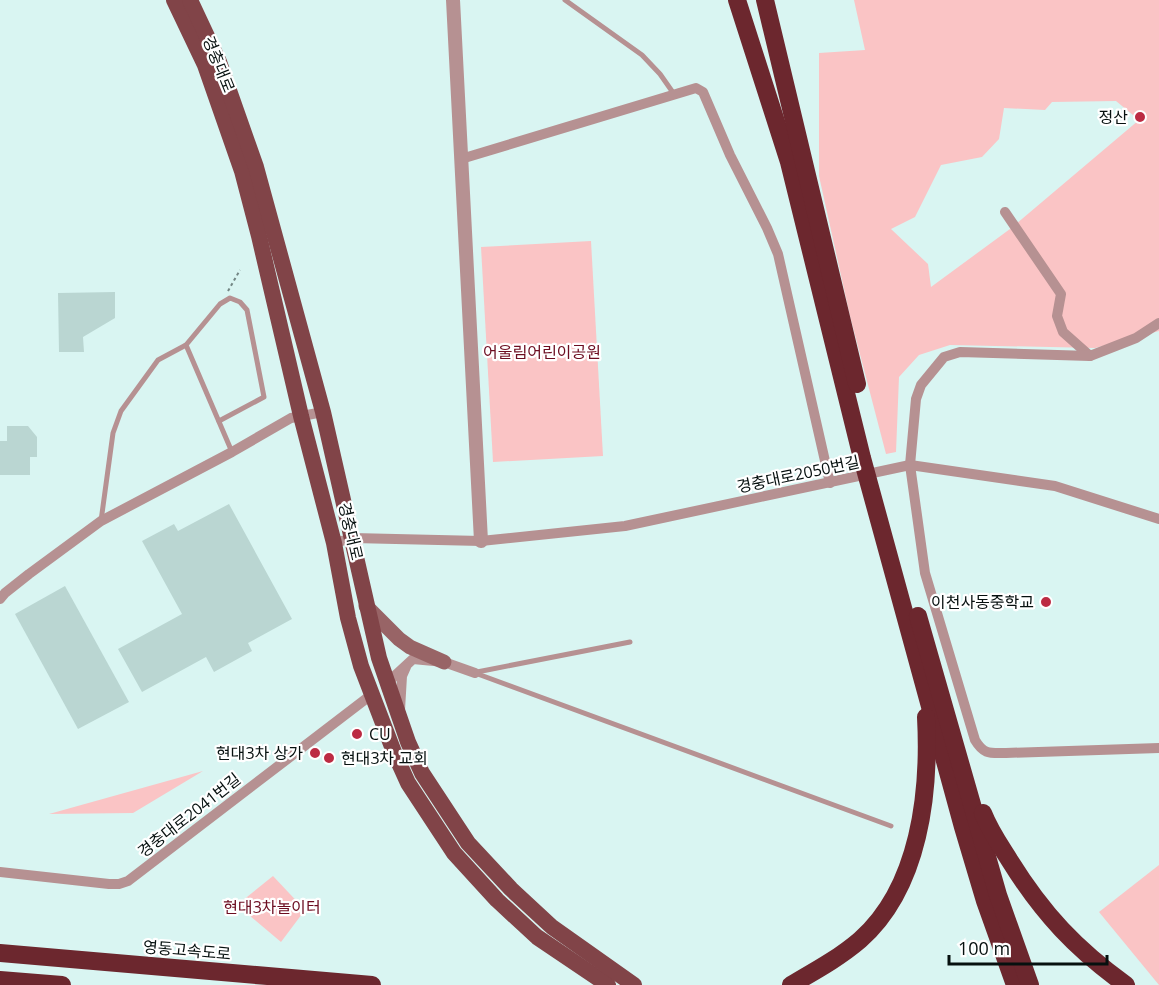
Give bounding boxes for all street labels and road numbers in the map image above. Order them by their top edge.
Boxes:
street label: 경충대로 [198,33,240,96]
street label: 경충대로2050번길 [735,450,861,498]
street label: 경충대로 [334,500,368,562]
street label: 경충대로2041번길 [133,768,245,862]
street label: 영동고속도로 [142,935,232,965]

